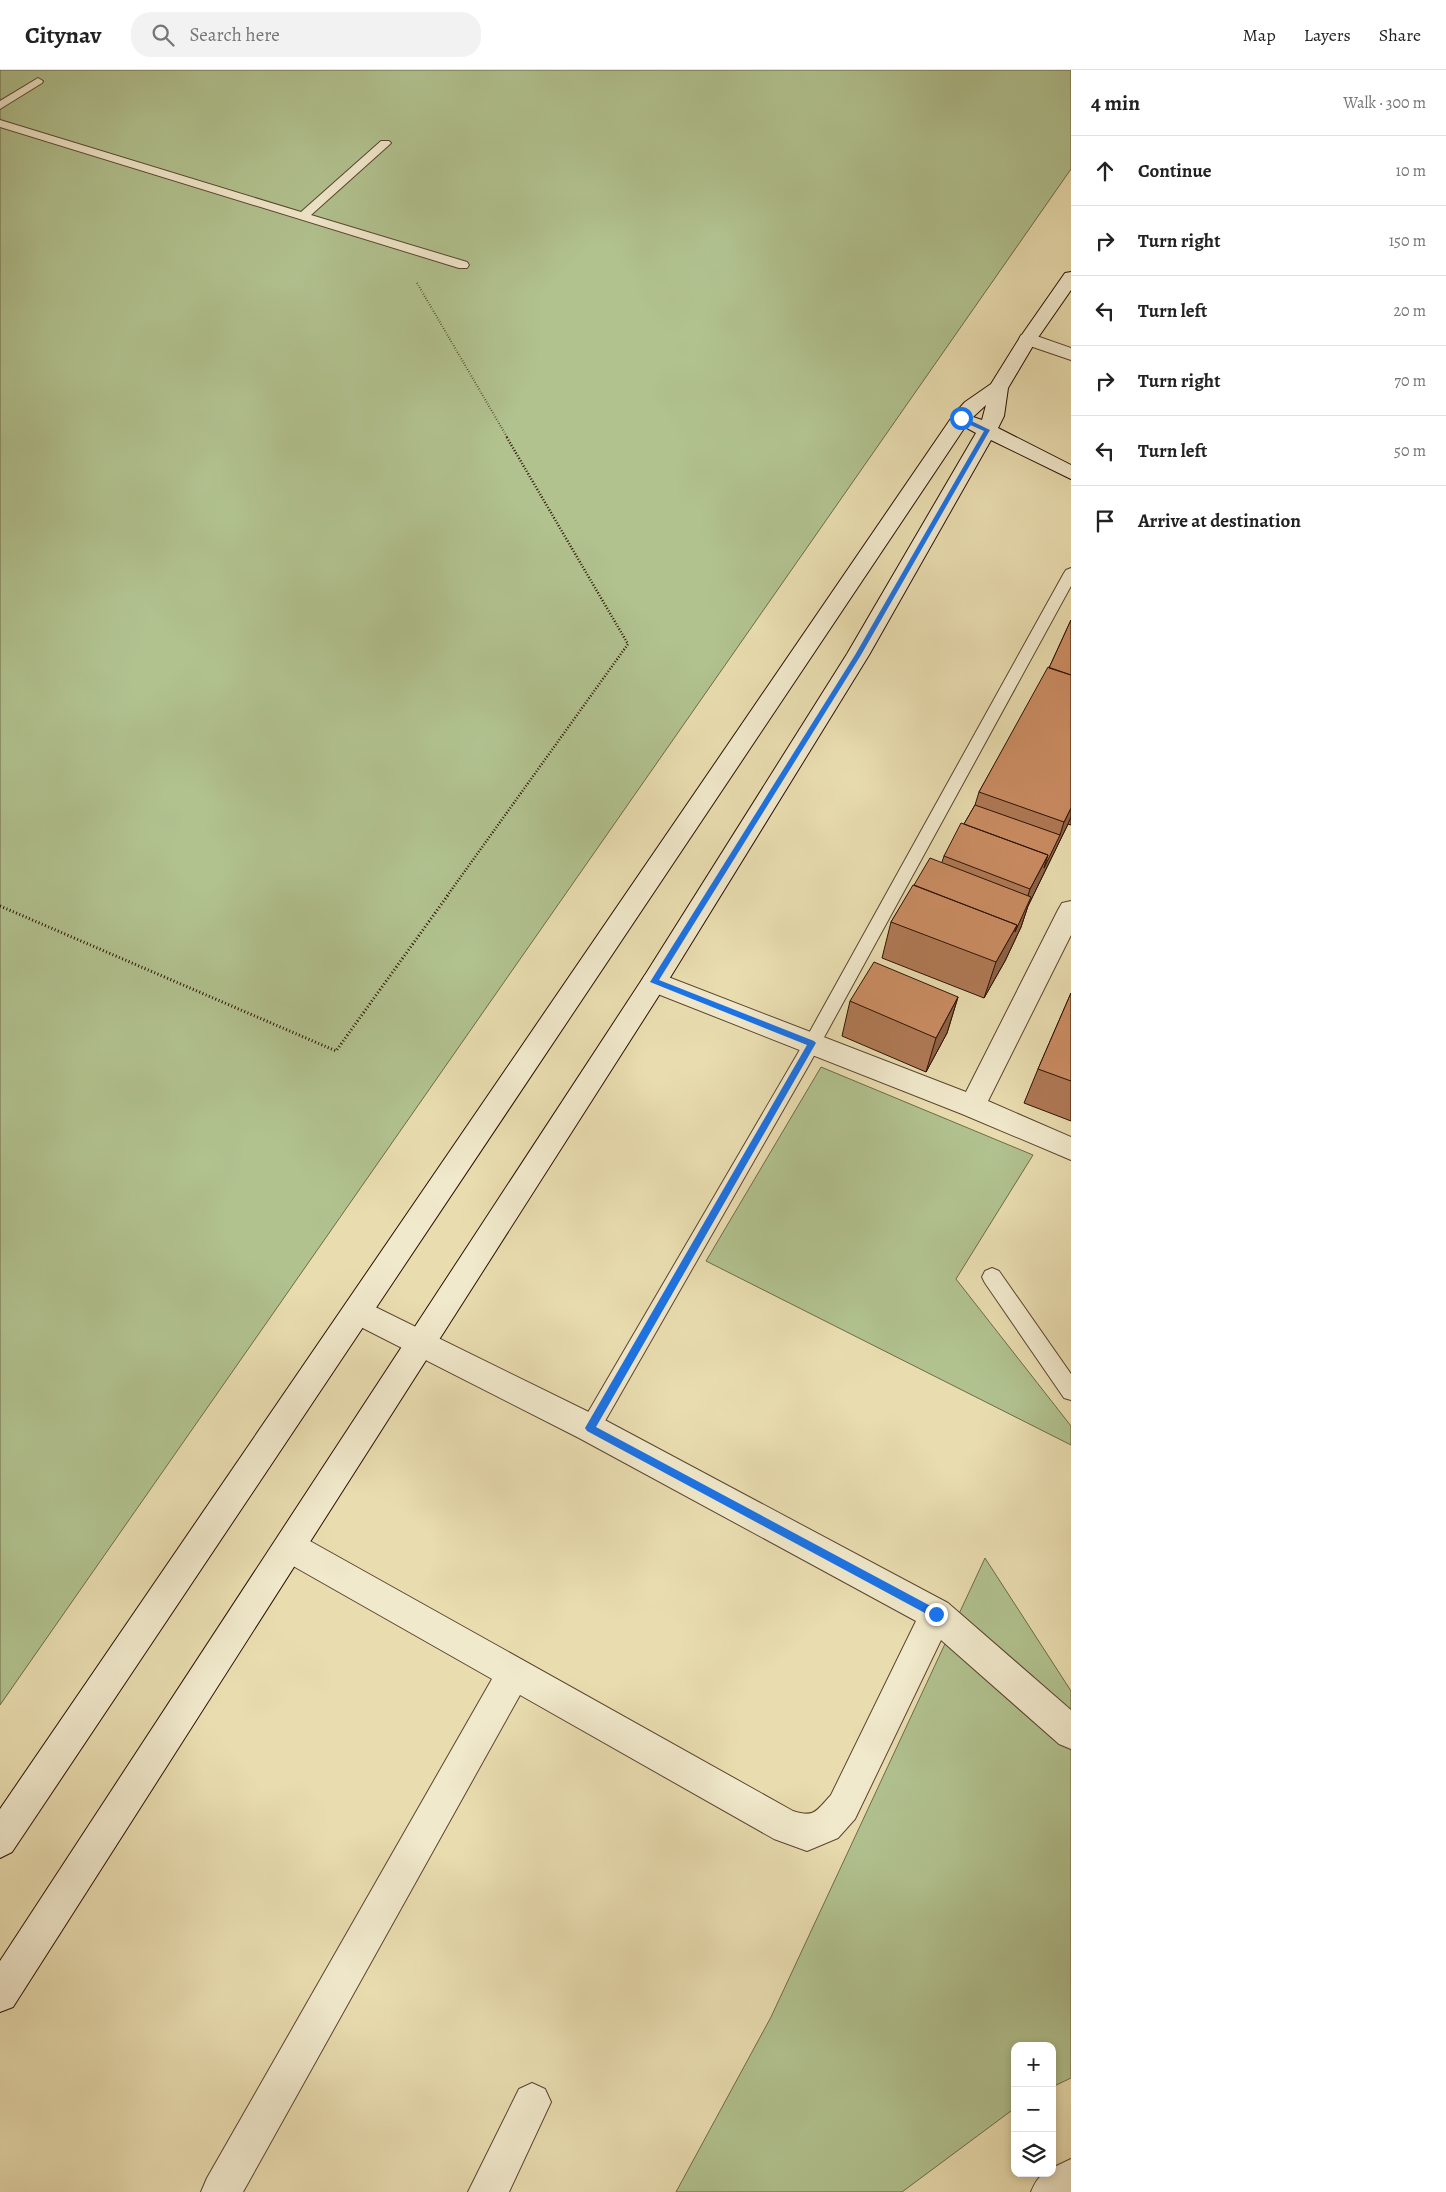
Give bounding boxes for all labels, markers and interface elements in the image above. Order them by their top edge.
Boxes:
search box [131,12,481,57]
text: Citynav [25,19,101,51]
icon: search [149,21,177,49]
text: Search here [189,22,280,48]
text: Map [1243,23,1276,47]
text: Layers [1304,23,1351,47]
text: Share [1379,23,1421,47]
text: 4 min [1091,89,1140,117]
text: Walk · 300 m [1343,92,1426,114]
icon: ahead [1091,157,1119,185]
text: Continue [1138,158,1212,184]
text: 10 m [1396,160,1426,182]
icon: right [1091,227,1119,255]
text: Turn right [1138,228,1220,254]
text: 150 m [1389,230,1426,252]
icon: left [1091,297,1119,325]
text: Turn left [1138,298,1207,324]
text: 20 m [1393,300,1426,322]
icon: right [1091,367,1119,395]
text: Turn right [1138,368,1220,394]
text: 70 m [1394,370,1426,392]
route start [950,407,973,430]
icon: left [1091,437,1119,465]
text: Turn left [1138,438,1207,464]
text: 50 m [1394,440,1426,462]
icon: arrive [1091,507,1119,535]
text: Arrive at destination [1138,508,1301,534]
route end [925,1603,948,1626]
map controls [1011,2042,1056,2177]
button: + [1011,2042,1056,2087]
button: − [1011,2087,1056,2132]
button: layers [1011,2132,1056,2177]

